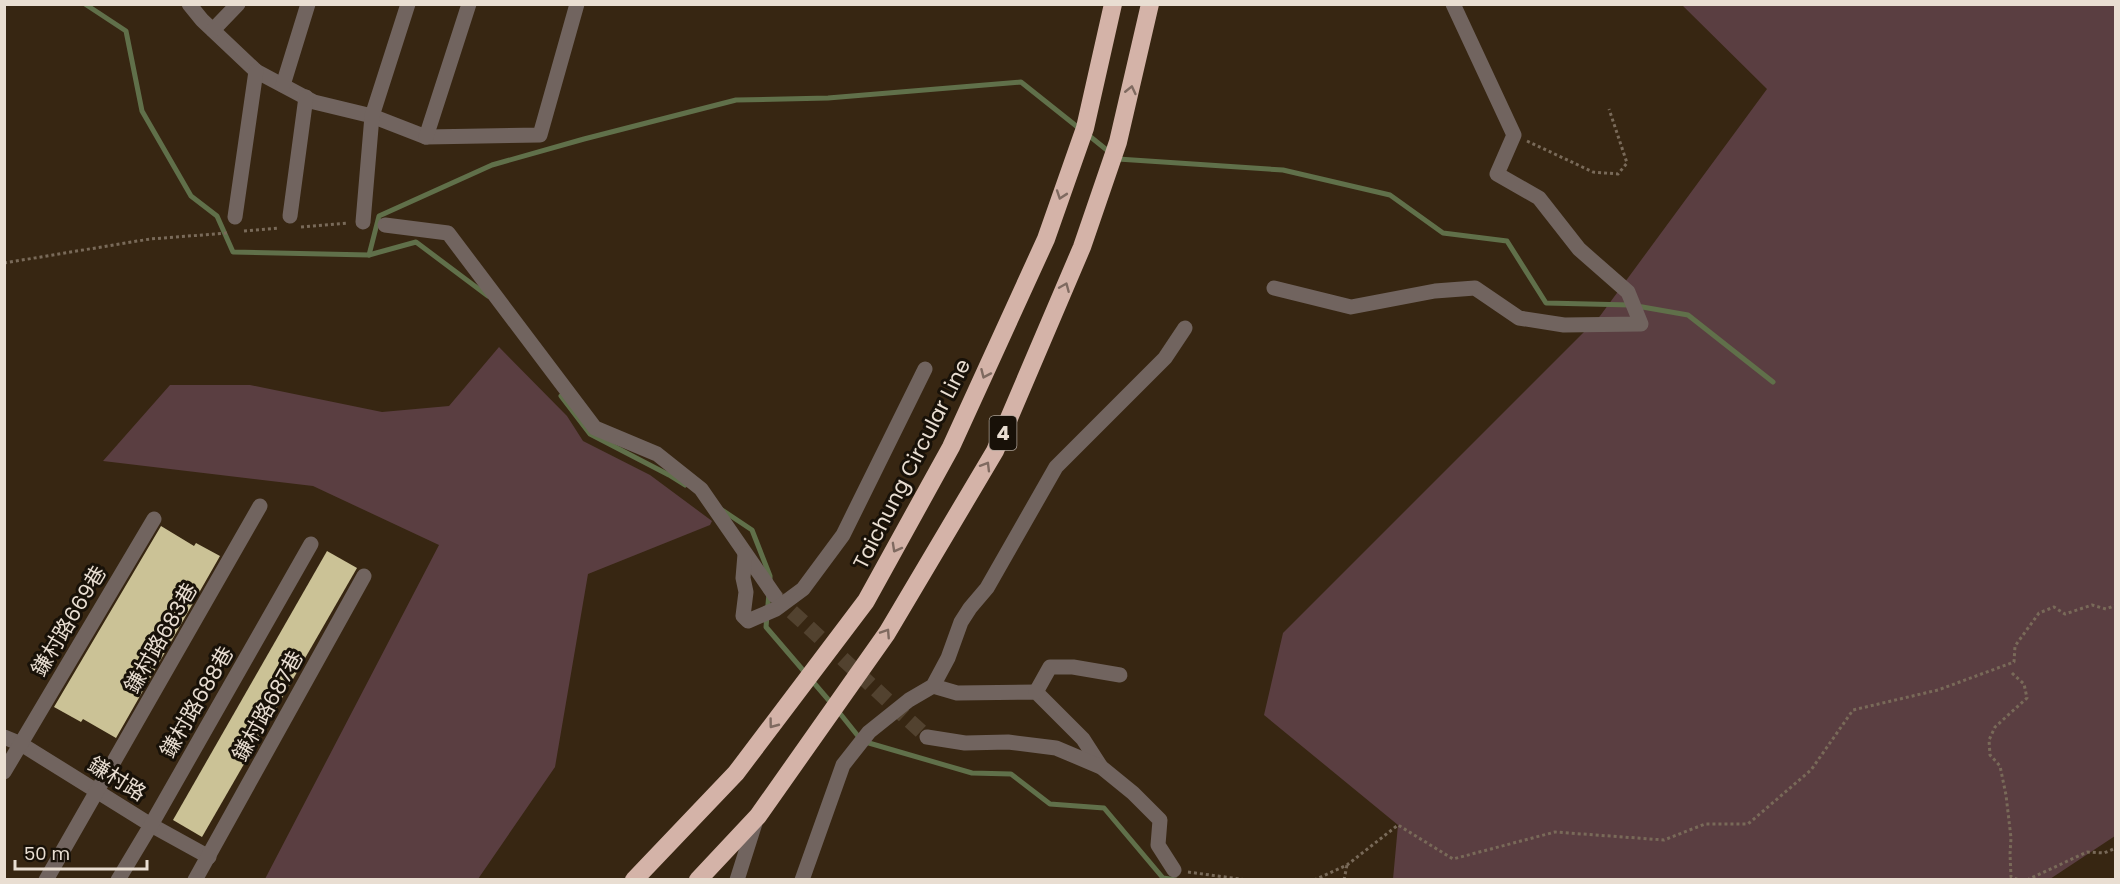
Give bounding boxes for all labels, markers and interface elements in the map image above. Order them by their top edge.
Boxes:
one-way arrow [1123,85,1136,95]
one-way arrow [1056,189,1069,200]
one-way arrow [1058,283,1070,294]
street label: Taichung Circular Line [846,354,977,574]
one-way arrow [980,368,992,379]
road number: 4 [990,416,1016,450]
one-way arrow [979,462,991,472]
one-way arrow [892,541,903,552]
street label: 鎌村路669巷 [24,560,113,681]
street label: 鎌村路683巷 [117,577,204,698]
one-way arrow [879,629,890,640]
street label: 鎌村路688巷 [153,641,240,763]
street label: 鎌村路687巷 [225,645,310,766]
one-way arrow [770,717,781,728]
street label: 鎌村路 [83,750,152,808]
scale bar [15,833,147,871]
text: 50 m [24,841,70,866]

